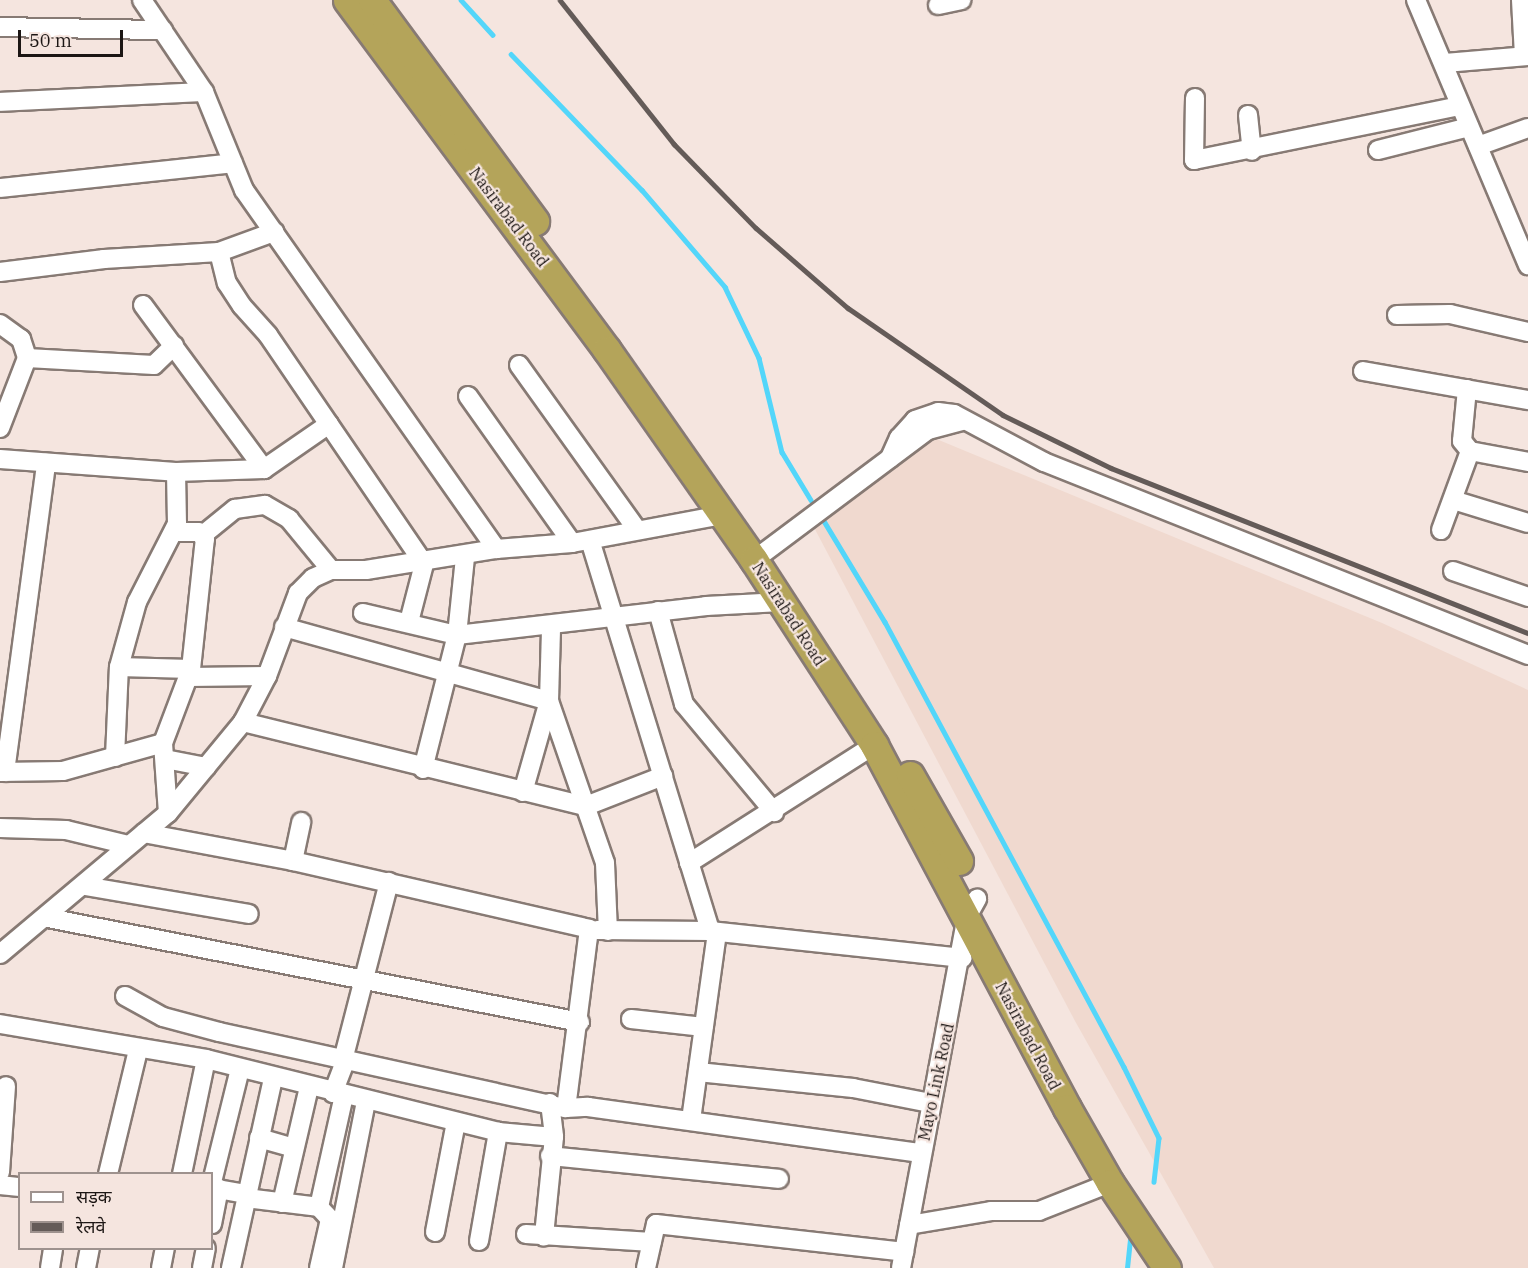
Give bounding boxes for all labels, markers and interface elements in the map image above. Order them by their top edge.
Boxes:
scale bar [21,18,126,56]
text: 50 m [29,29,72,52]
street label: Nasirabad Road [465,163,553,271]
street label: Nasirabad Road [748,559,830,669]
street label: Nasirabad Road [991,979,1065,1093]
street label: Mayo Link Road [914,1021,958,1143]
legend [18,1172,213,1250]
text: सड़क [76,1185,112,1208]
text: रेलवे [76,1215,106,1238]

